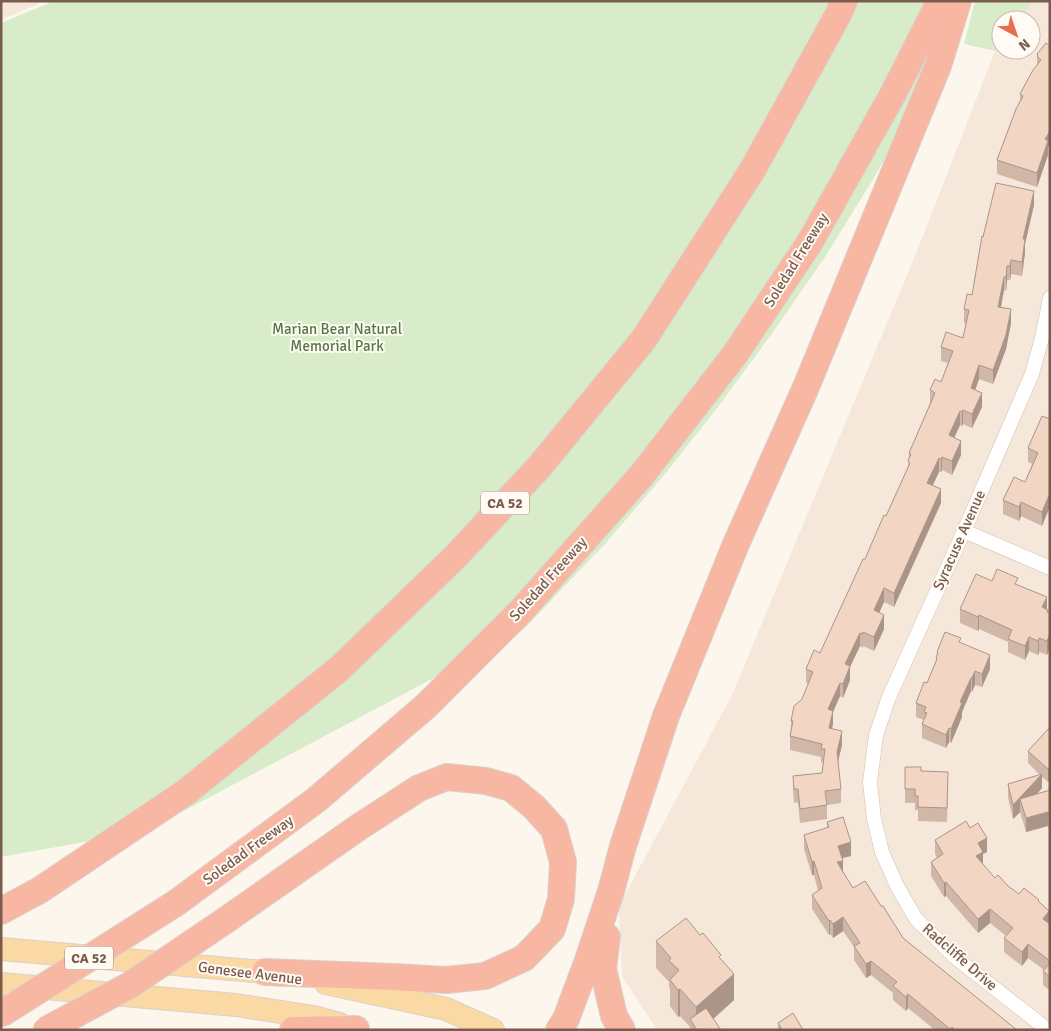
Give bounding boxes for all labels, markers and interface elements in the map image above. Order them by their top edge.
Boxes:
north arrow [991,10,1041,60]
text: N [1015,35,1033,54]
street label: Soledad Freeway [760,210,832,310]
park label: Marian Bear Natural Memorial Park [272,320,402,355]
street label: Syracuse Avenue [929,487,989,593]
road number: CA 52 [481,492,529,514]
street label: Soledad Freeway [505,533,591,625]
street label: Soledad Freeway [199,811,297,889]
street label: Radcliffe Drive [919,919,1001,995]
road number: CA 52 [65,946,113,970]
street label: Genesee Avenue [197,958,303,988]

